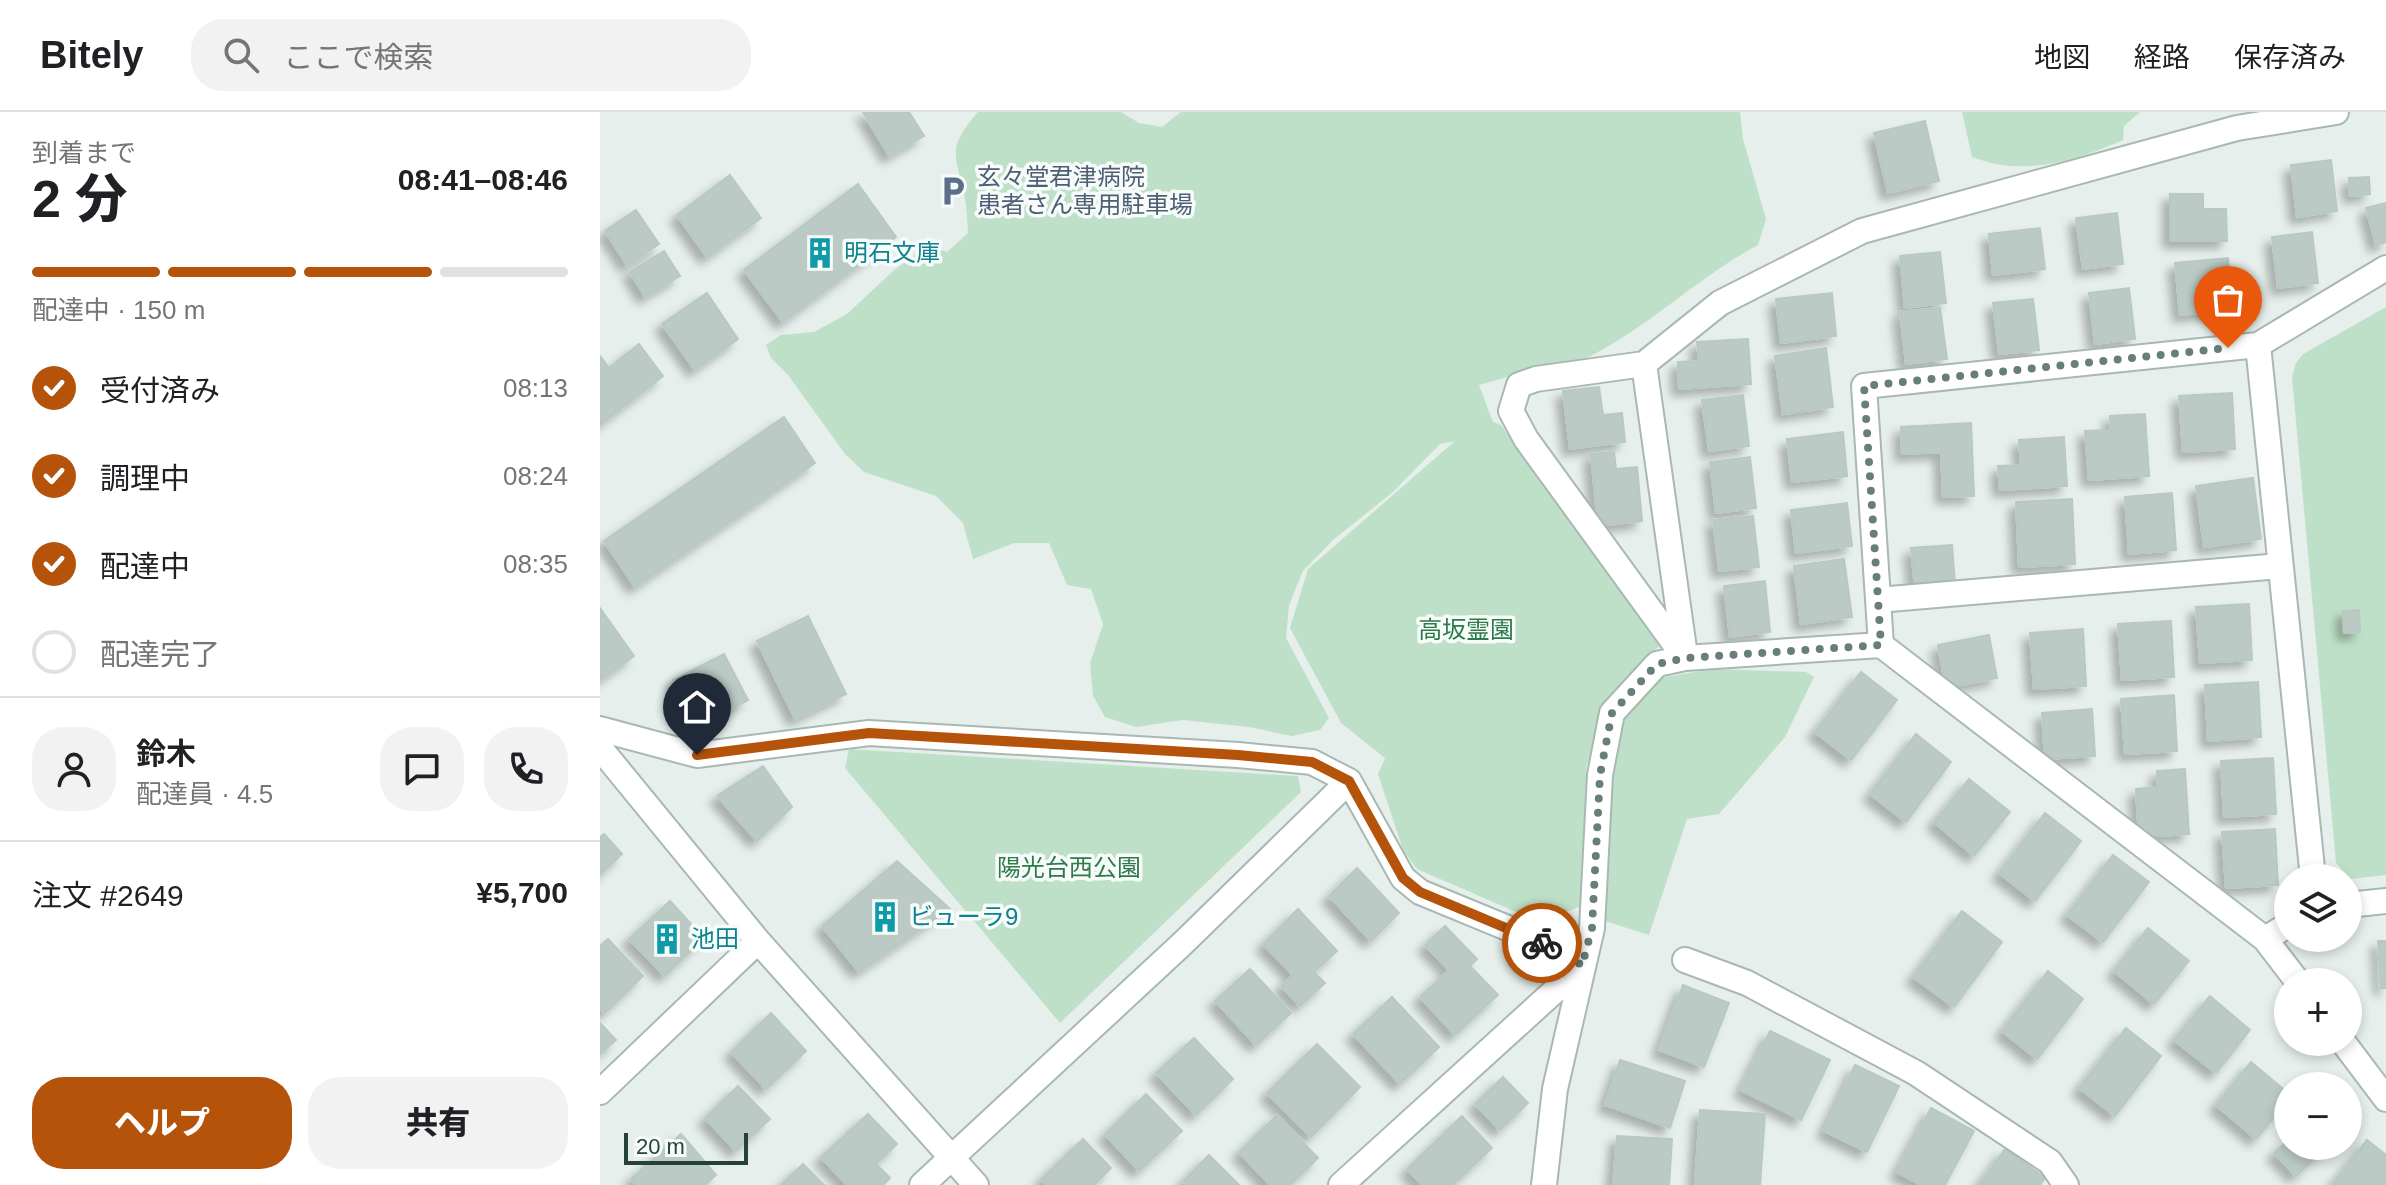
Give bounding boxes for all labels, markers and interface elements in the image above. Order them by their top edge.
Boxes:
search box [191,19,751,91]
icon: search [219,33,263,77]
text: Bitely [40,34,143,76]
text: ここで検索 [283,41,433,74]
text: 地図 [2034,42,2090,73]
text: 経路 [2134,42,2190,73]
text: 保存済み [2234,42,2346,73]
text: 到着まで [32,138,136,168]
text: 08:41–08:46 [398,163,568,196]
place label: 玄々堂君津病院 患者さん専用駐車場 [977,163,1193,218]
text: 2 分 [32,170,127,228]
parking icon: 玄々堂君津病院 患者さん専用駐車場 [936,174,970,208]
building icon: 明石文庫 [803,236,837,270]
place label: 明石文庫 [844,239,940,266]
pin [2194,266,2262,348]
icon: bag [2206,278,2250,322]
text: 配達中 · 150 m [32,295,205,325]
icon: check [32,366,76,410]
text: 08:13 [503,373,568,403]
text: 受付済み [100,374,220,407]
icon: check [32,454,76,498]
text: 08:24 [503,461,568,491]
text: 調理中 [100,462,190,495]
icon: check [32,542,76,586]
text: 08:35 [503,549,568,579]
text: 配達中 [100,550,190,583]
park label: 高坂霊園 [1418,616,1514,643]
text: 配達完了 [100,638,220,671]
pin [663,673,731,755]
icon: home [675,685,719,729]
button: person [32,727,116,811]
button: chat [380,727,464,811]
button: phone [484,727,568,811]
text: 鈴木 [136,737,196,770]
text: 配達員 · 4.5 [136,779,273,809]
park label: 陽光台西公園 [997,854,1141,881]
map controls [2274,864,2362,1160]
button: layers [2274,864,2362,952]
text: ¥5,700 [476,876,568,909]
text: 注文 #2649 [32,879,184,912]
building icon: ビューラ9 [868,900,902,934]
place label: ビューラ9 [909,903,1018,930]
courier [1502,903,1582,983]
icon: bike [1520,921,1564,965]
building icon: 池田 [650,922,684,956]
place label: 池田 [691,925,739,952]
button: + [2274,968,2362,1056]
button: − [2274,1072,2362,1160]
button: ヘルプ [32,1077,292,1169]
button: 共有 [308,1077,568,1169]
scale bar [624,1129,748,1165]
text: 20 m [636,1134,685,1159]

